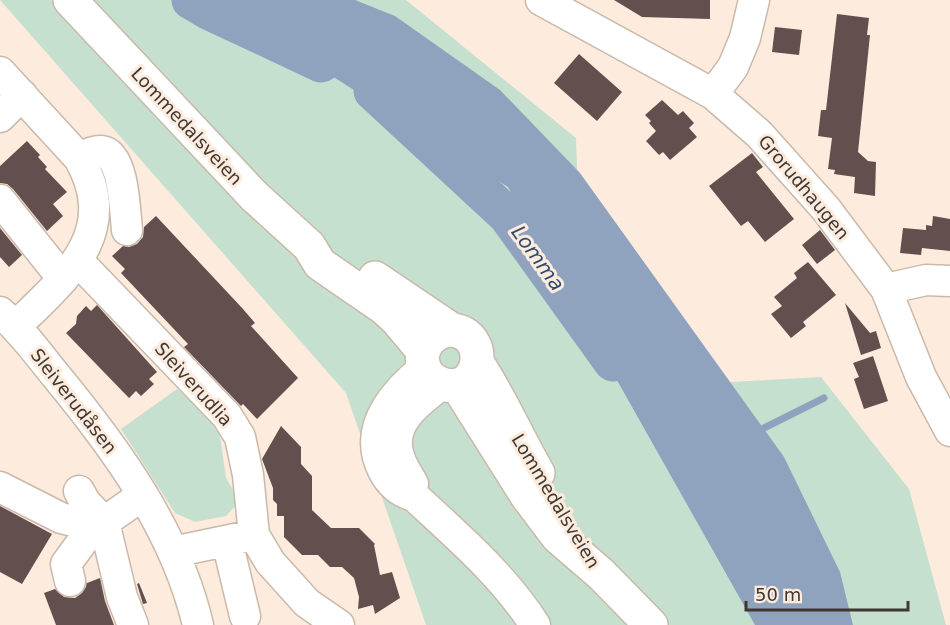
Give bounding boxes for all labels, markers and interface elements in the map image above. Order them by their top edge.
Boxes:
street label: Lommedalsveien [127,63,247,189]
street label: Grorudhaugen [754,130,854,244]
water label: Lomma [506,221,570,295]
street label: Sleiverudlia [151,338,237,430]
street label: Sleiverudåsen [27,344,121,458]
street label: Lommedalsveien [508,430,604,572]
scale bar [746,574,908,612]
text: 50 m [755,584,801,605]

